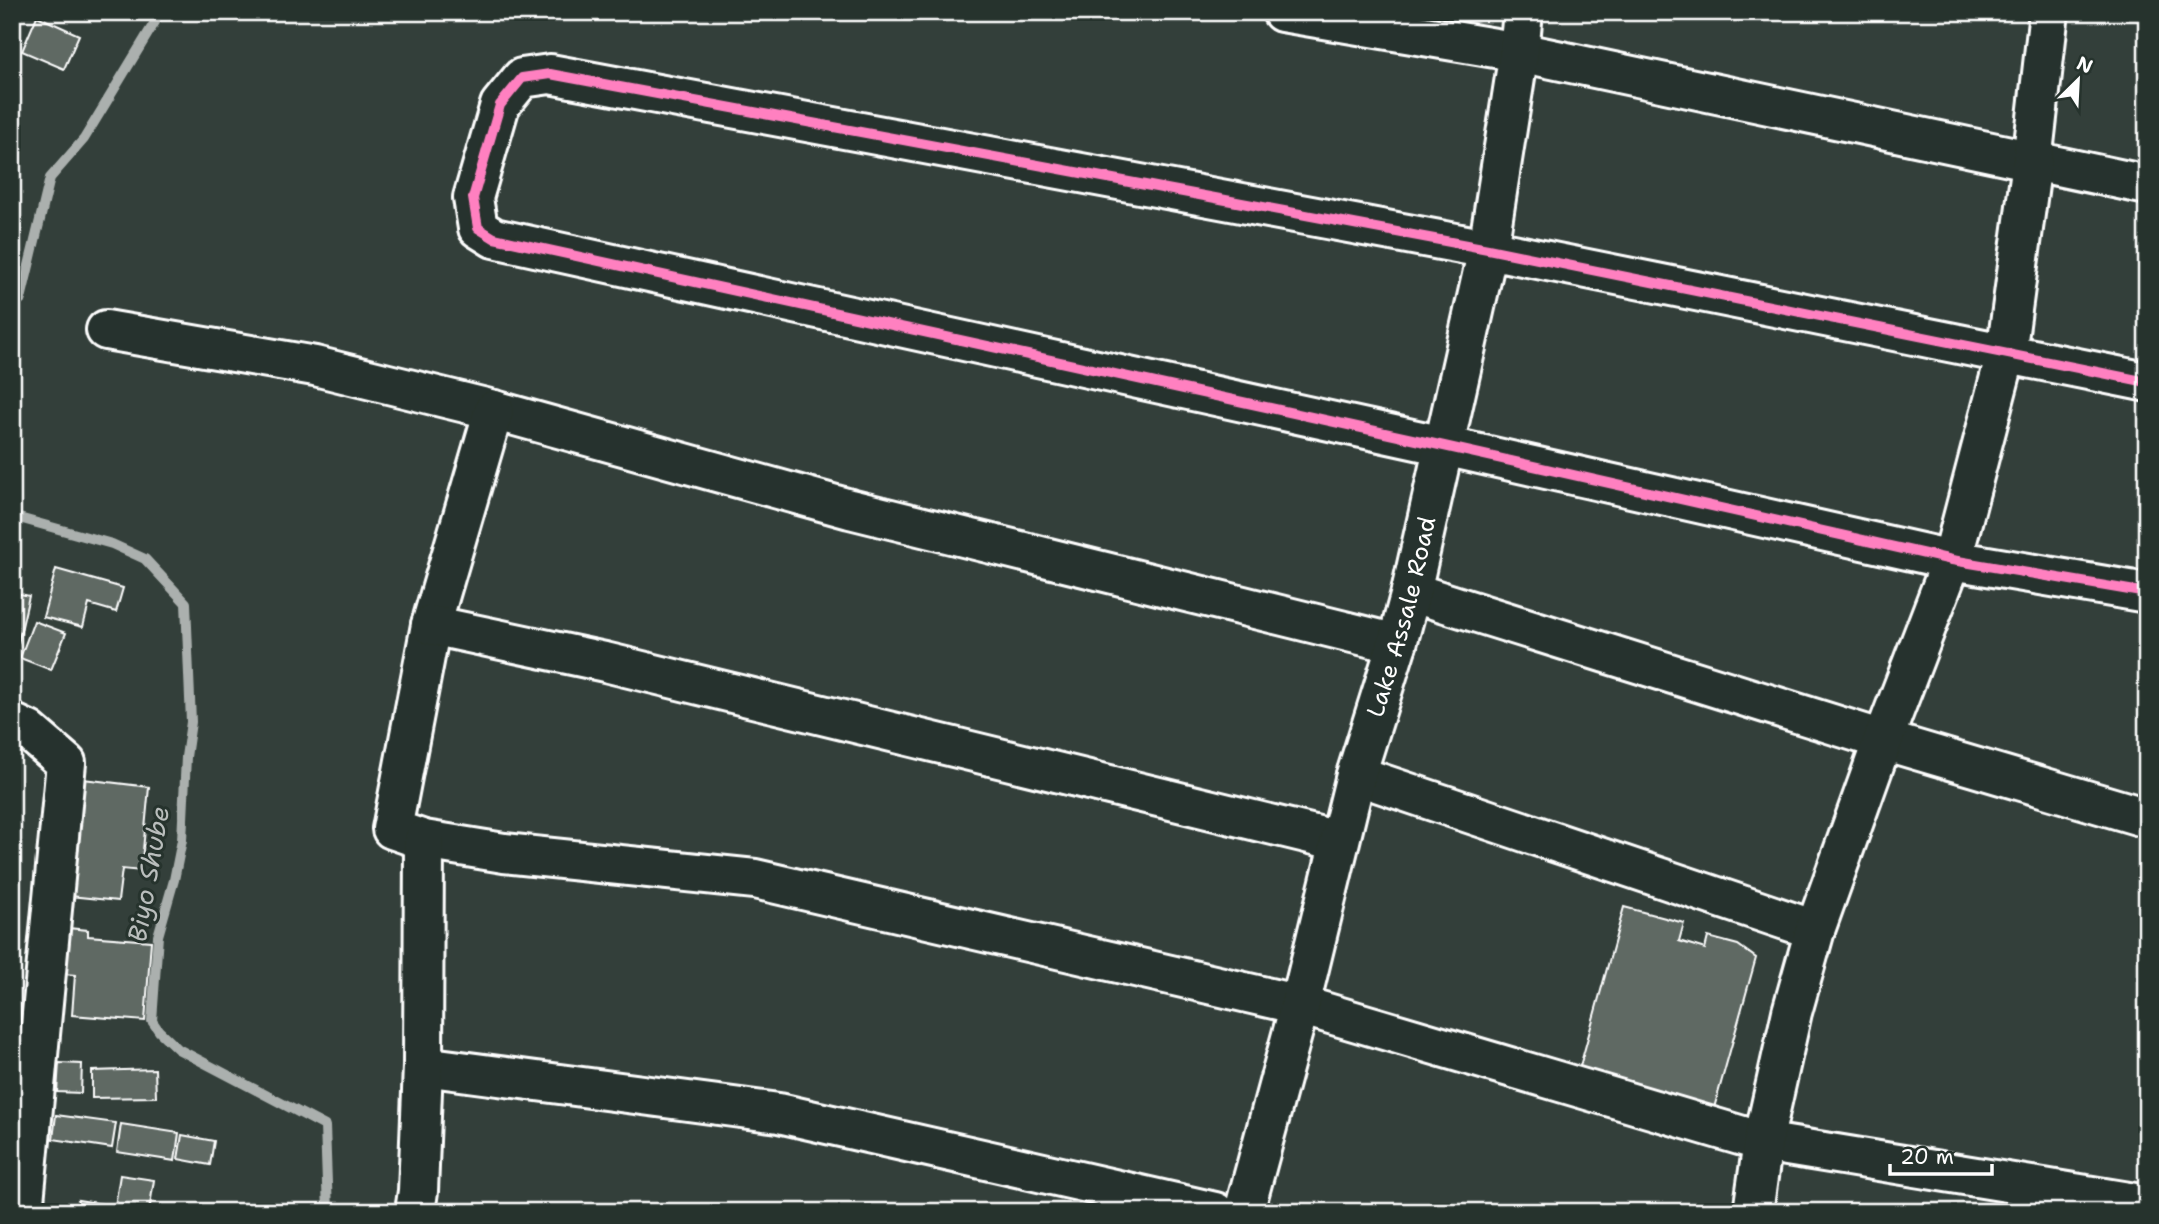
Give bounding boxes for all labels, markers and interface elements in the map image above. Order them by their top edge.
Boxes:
north arrow [2044,46,2114,116]
text: N [2073,50,2097,79]
street label: Lake Assale Road [1359,513,1443,721]
water label: Biyo Shube [119,803,177,945]
scale bar [1890,1133,1991,1177]
text: 20 m [1900,1143,1954,1171]

